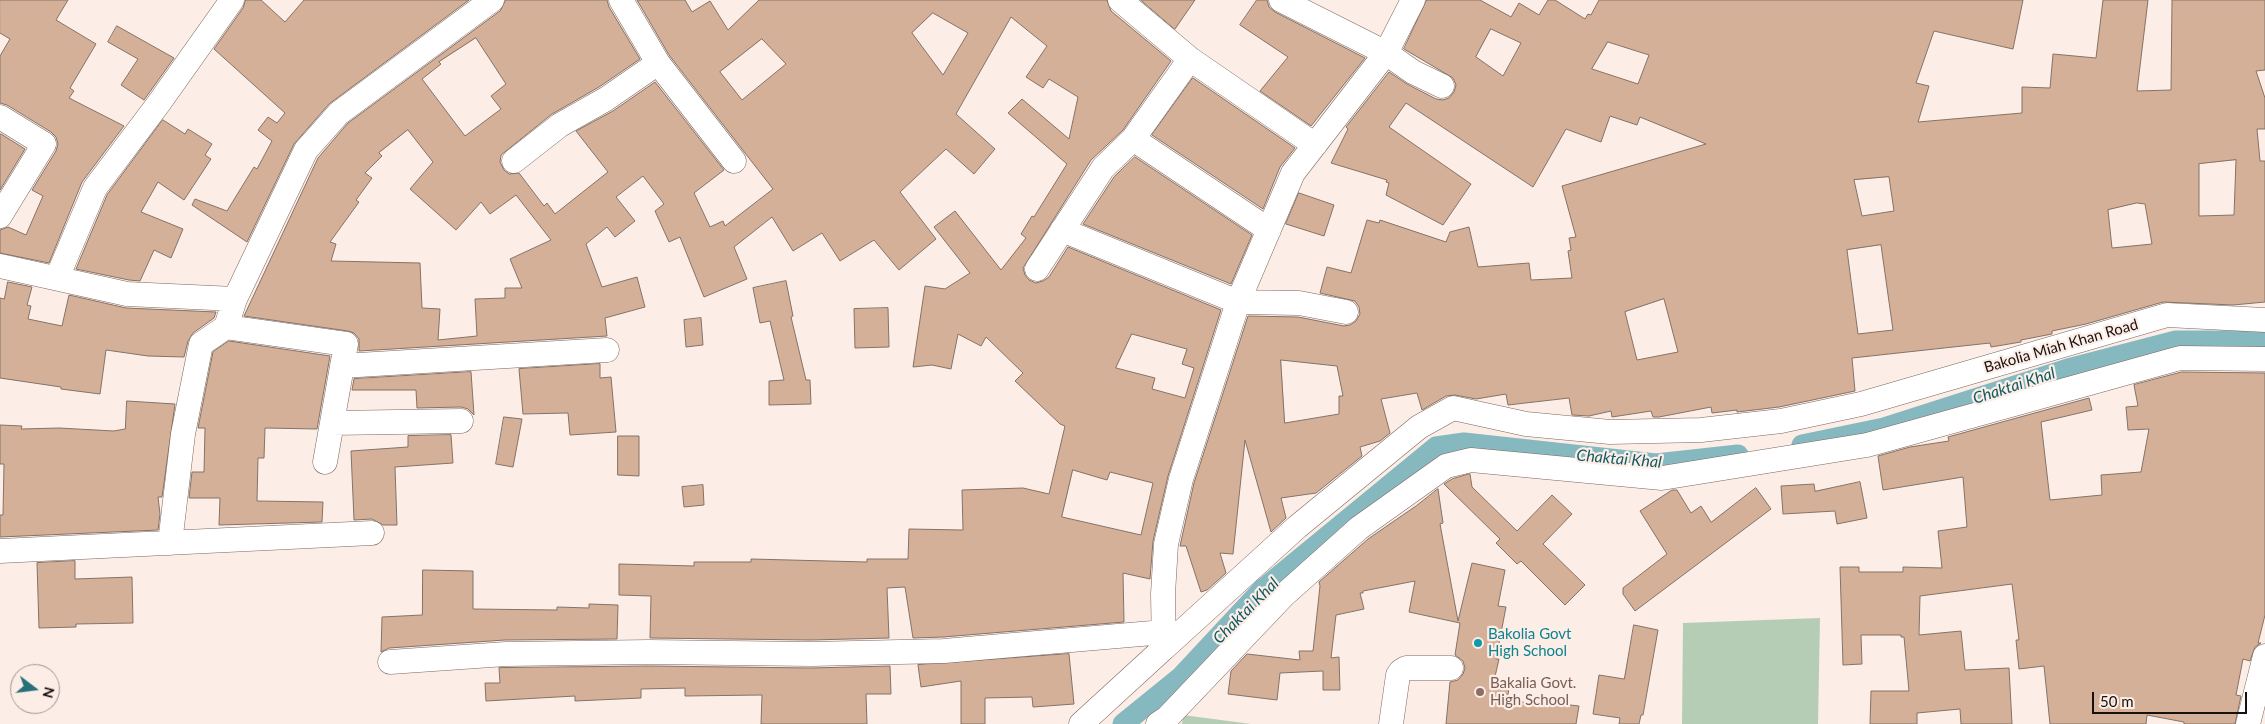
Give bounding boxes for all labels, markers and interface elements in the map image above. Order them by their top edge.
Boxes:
street label: Bakolia Miah Khan Road [1982,315,2140,377]
water label: Chaktai Khal [1970,364,2058,408]
water label: Chaktai Khal [1576,446,1662,472]
water label: Chaktai Khal [1209,574,1283,648]
place label: Bakolia Govt High School [1488,625,1571,660]
marker: Bakolia Govt High School [1472,637,1484,649]
north arrow [10,664,60,714]
place label: Bakalia Govt. High School [1490,674,1576,709]
scale bar [2095,682,2250,714]
text: N [39,685,59,700]
marker: Bakalia Govt. High School [1474,686,1486,698]
text: 50 m [2100,692,2134,710]

